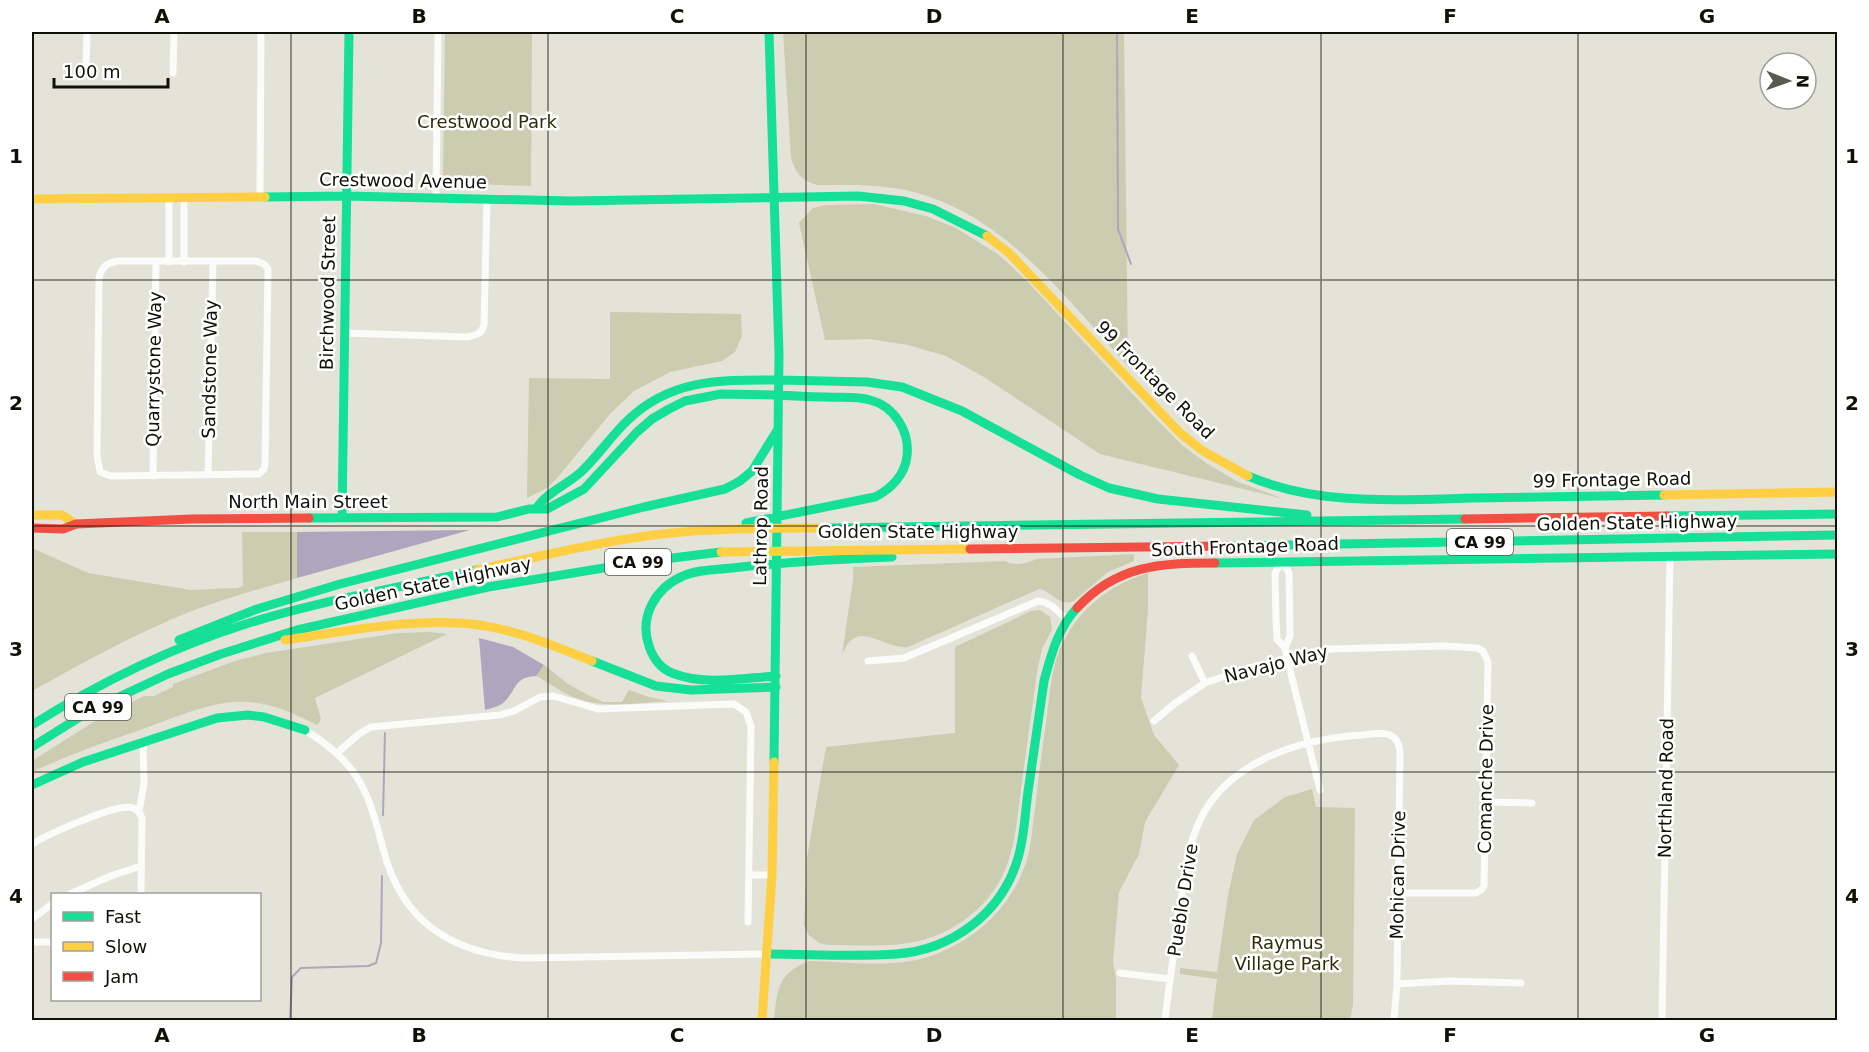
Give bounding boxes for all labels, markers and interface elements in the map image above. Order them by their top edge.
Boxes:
text: A [154,4,170,28]
text: B [411,4,427,28]
text: C [670,4,684,28]
text: D [926,4,942,28]
text: E [1185,4,1199,28]
text: F [1443,4,1457,28]
text: G [1699,4,1715,28]
scale bar [54,51,168,89]
north arrow [1758,51,1818,111]
text: 100 m [63,61,121,82]
text: N [1793,74,1812,88]
park label: Crestwood Park [417,111,558,132]
text: 1 [9,144,23,168]
text: 1 [1845,144,1859,168]
street label: Crestwood Avenue [319,169,487,192]
street label: Birchwood Street [316,216,339,370]
street label: Quarrystone Way [142,291,165,447]
street label: Sandstone Way [198,299,221,439]
street label: 99 Frontage Road [1092,316,1219,443]
text: 2 [9,391,23,415]
text: 2 [1845,391,1859,415]
street label: Lathrop Road [749,466,772,586]
street label: 99 Frontage Road [1533,468,1691,491]
street label: North Main Street [228,491,388,512]
street label: Golden State Highway [1536,510,1738,535]
street label: Golden State Highway [818,521,1019,542]
road number: CA 99 [1447,529,1513,555]
street label: South Frontage Road [1151,533,1339,560]
road number: CA 99 [605,549,671,575]
street label: Golden State Highway [333,552,534,615]
text: 3 [9,637,23,661]
text: 3 [1845,637,1859,661]
street label: Navajo Way [1222,640,1330,687]
road number: CA 99 [65,694,131,720]
street label: Comanche Drive [1474,704,1497,854]
street label: Northland Road [1654,718,1677,858]
street label: Mohican Drive [1386,810,1409,940]
street label: Pueblo Drive [1163,842,1202,958]
text: 4 [9,884,23,908]
text: 4 [1845,884,1859,908]
legend [51,893,261,1001]
text: Fast [105,906,141,927]
park label: Raymus Village Park [1234,932,1340,974]
text: Slow [105,936,147,957]
text: Jam [104,966,139,987]
text: A [154,1023,170,1047]
text: B [411,1023,427,1047]
text: C [670,1023,684,1047]
text: D [926,1023,942,1047]
text: E [1185,1023,1199,1047]
text: F [1443,1023,1457,1047]
text: G [1699,1023,1715,1047]

